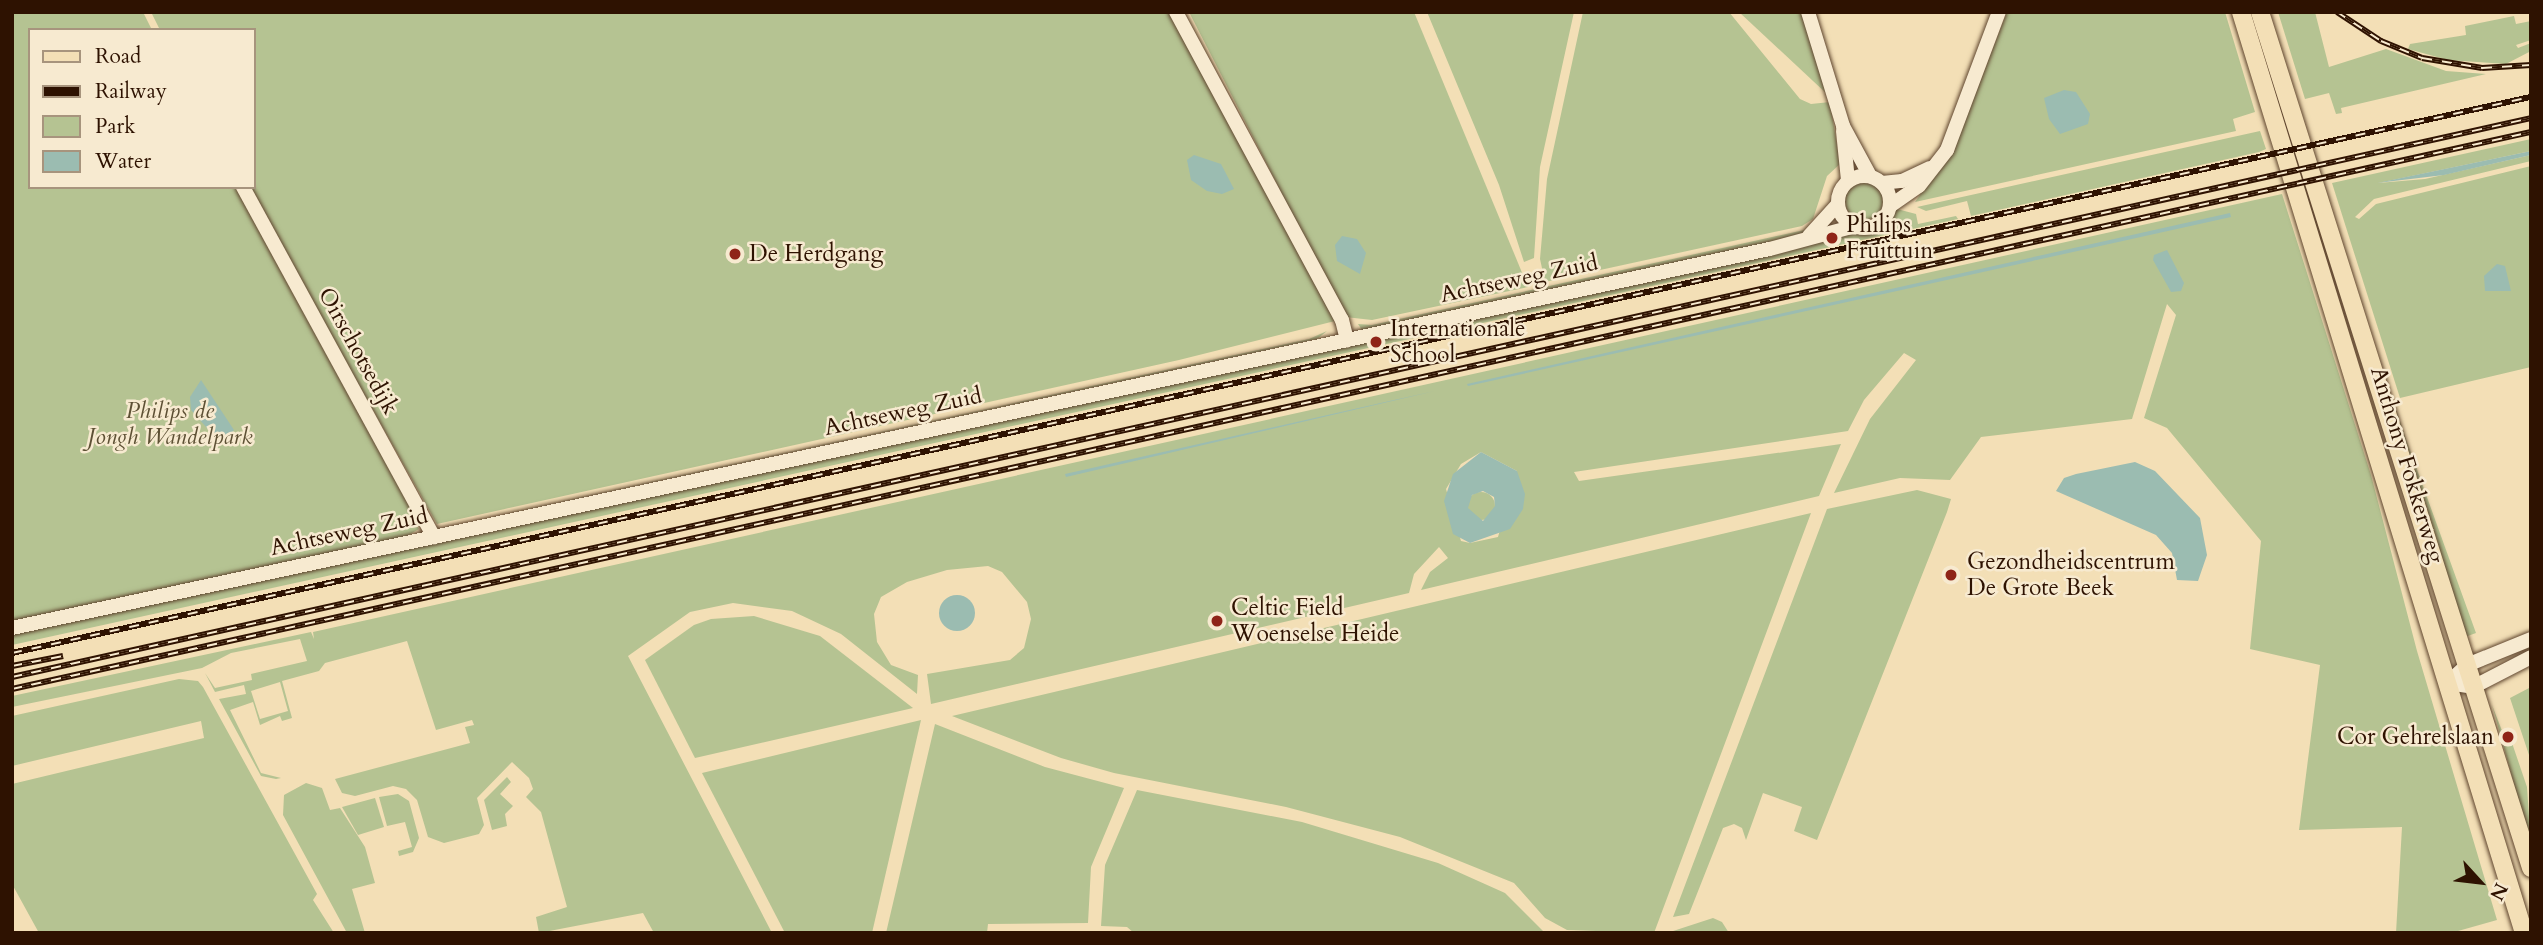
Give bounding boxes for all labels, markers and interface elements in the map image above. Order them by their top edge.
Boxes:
legend [28,28,256,189]
text: Road [95,42,141,71]
text: Railway [95,77,167,106]
text: Park [95,112,135,141]
text: Water [95,147,151,176]
place label: Philips Fruittuin [1846,211,1933,265]
marker: Philips Fruittuin [1824,230,1840,246]
place label: De Herdgang [749,240,883,268]
marker: De Herdgang [727,246,743,262]
street label: Achtseweg Zuid [1438,249,1600,309]
street label: Oirschotsedijk [312,283,404,419]
place label: Internationale School [1390,315,1526,369]
marker: Internationale School [1368,334,1384,350]
street label: Anthony Fokkerweg [2364,363,2450,567]
street label: Achtseweg Zuid [822,382,984,442]
park label: Philips de Jongh Wandelpark [87,397,253,451]
street label: Achtseweg Zuid [268,502,430,562]
place label: Gezondheidscentrum De Grote Beek [1967,548,2175,602]
marker: Gezondheidscentrum De Grote Beek [1941,565,1961,585]
place label: Celtic Field Woenselse Heide [1231,594,1399,648]
marker: Celtic Field Woenselse Heide [1209,613,1225,629]
place label: Cor Gehrelslaan [2337,723,2494,751]
marker: Cor Gehrelslaan [2500,729,2516,745]
north arrow [2445,847,2515,917]
text: N [2483,878,2514,905]

